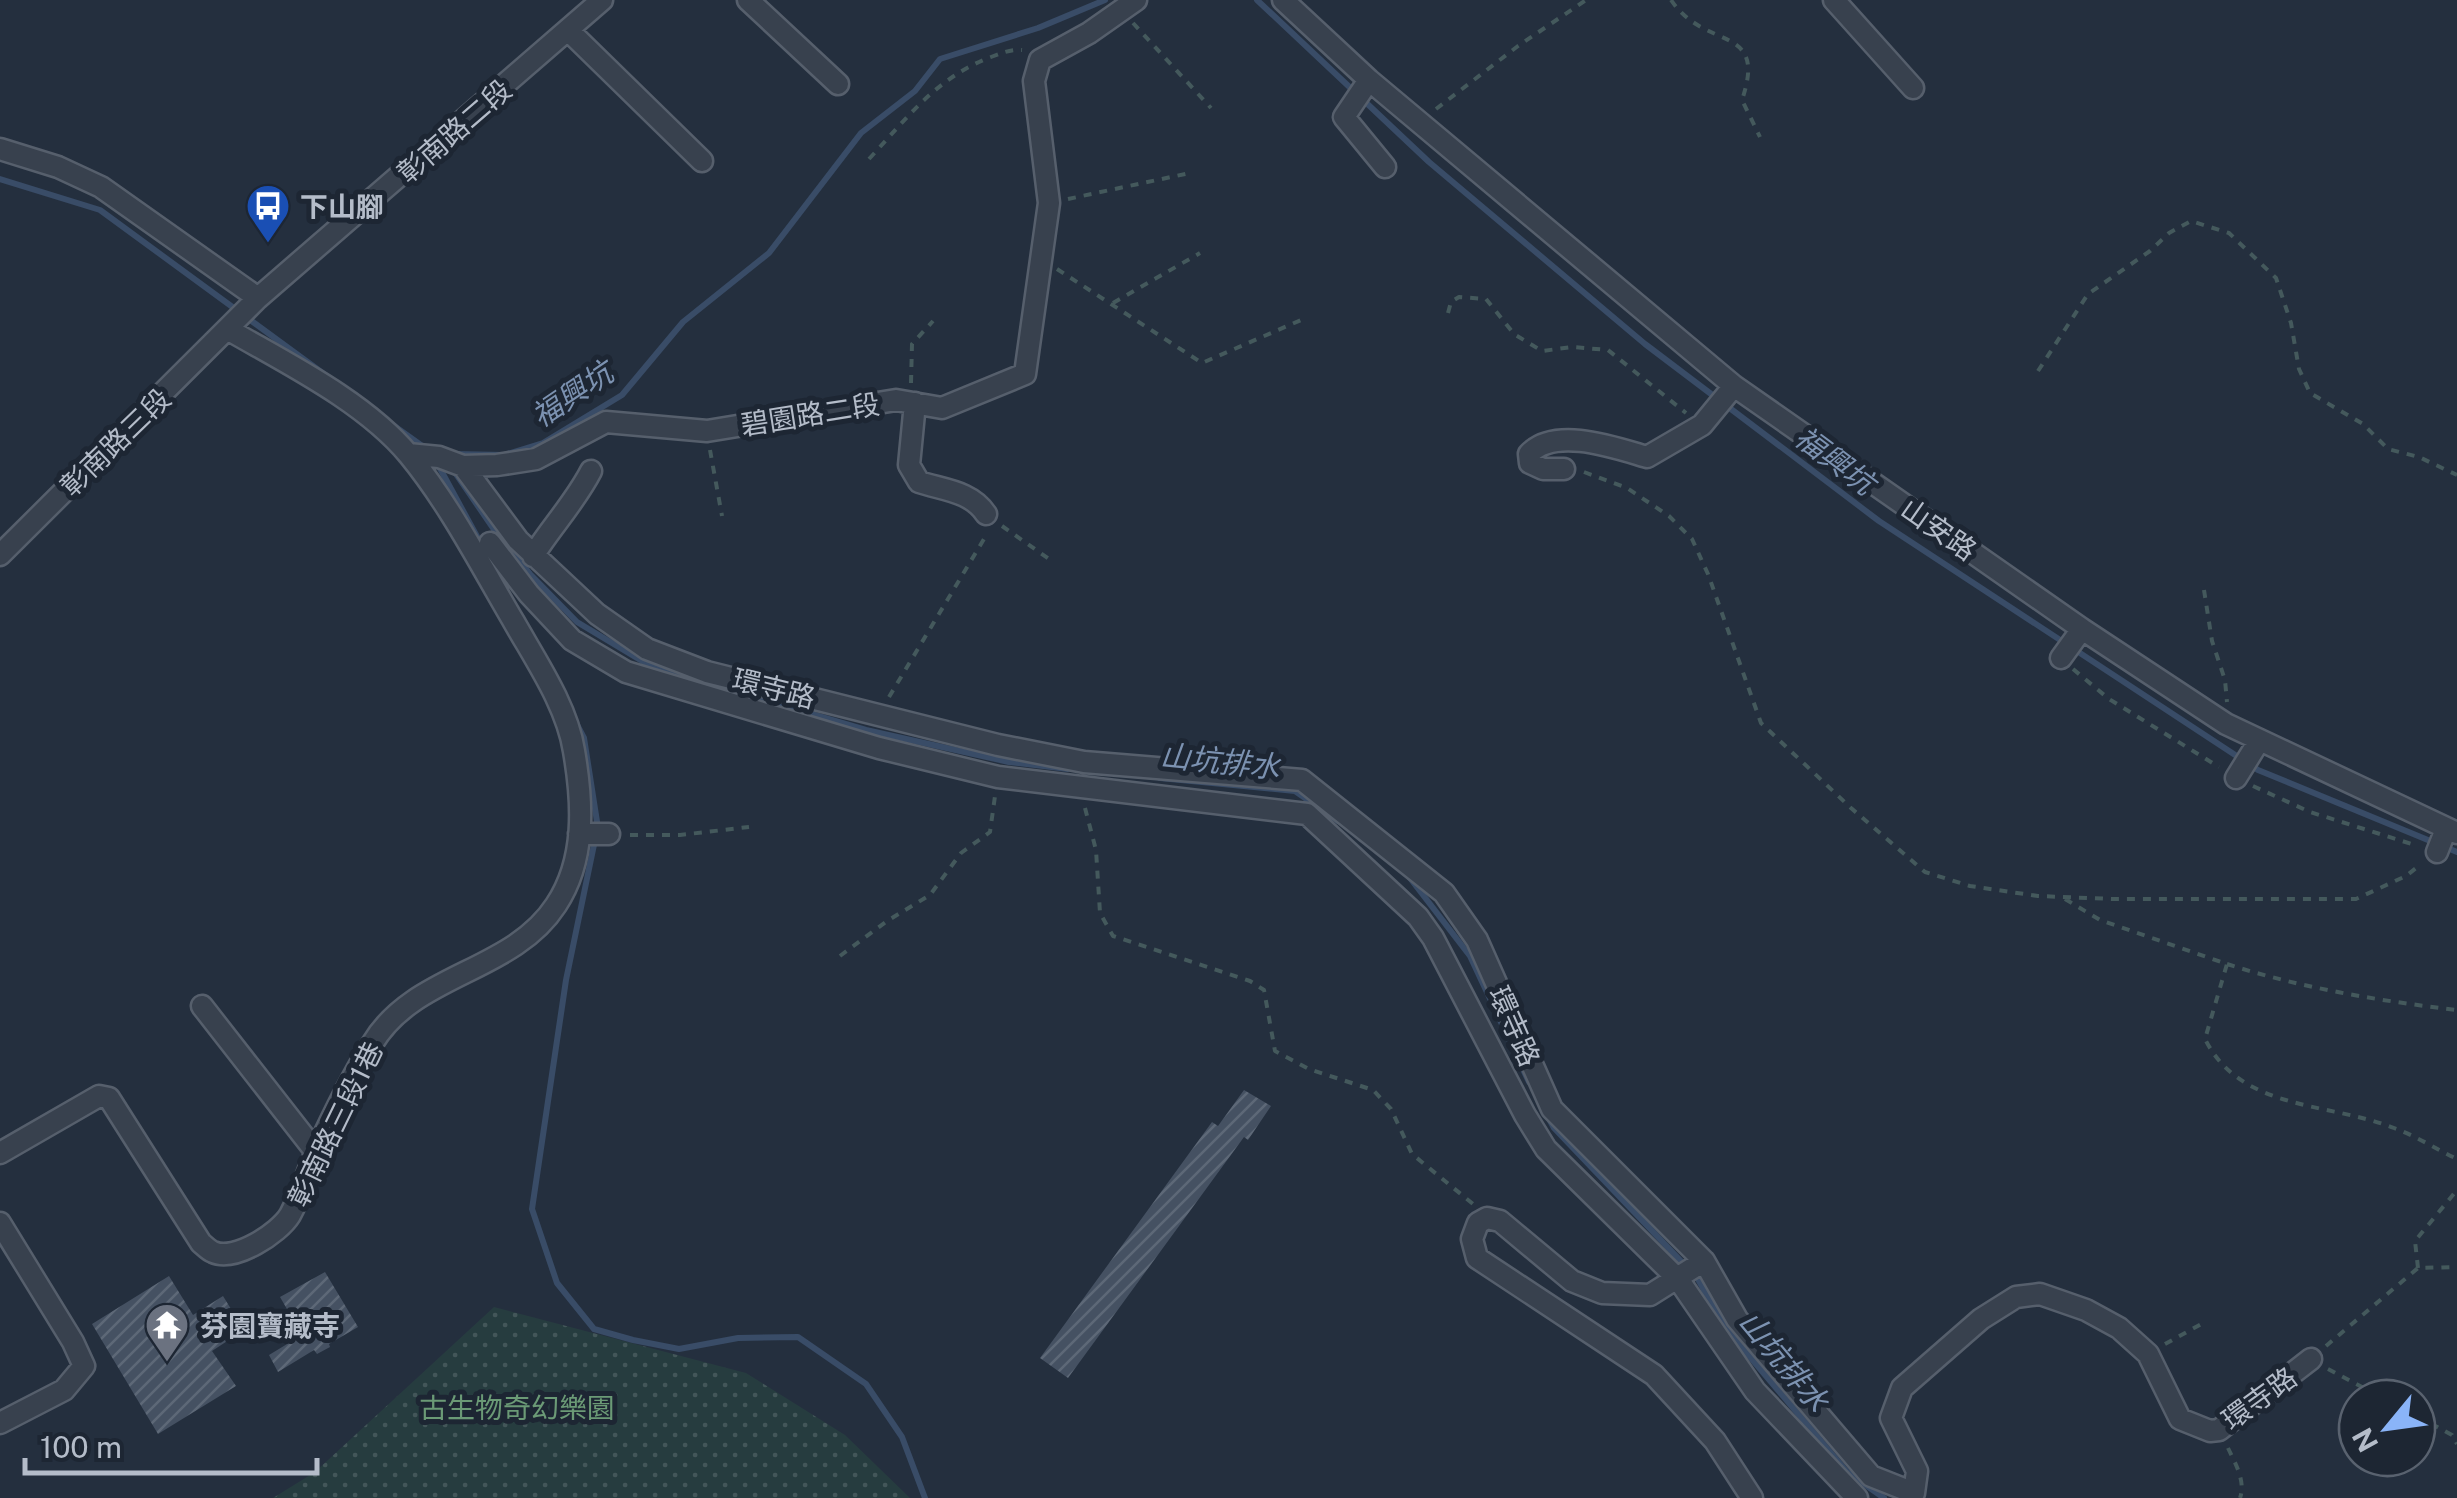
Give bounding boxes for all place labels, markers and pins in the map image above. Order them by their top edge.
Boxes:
bus stop icon: 下山腳 [245,183,291,244]
place label: 下山腳 [300,190,384,223]
temple icon: 芬園寶藏寺 [144,1302,190,1363]
place label: 芬園寶藏寺 [200,1309,340,1342]

